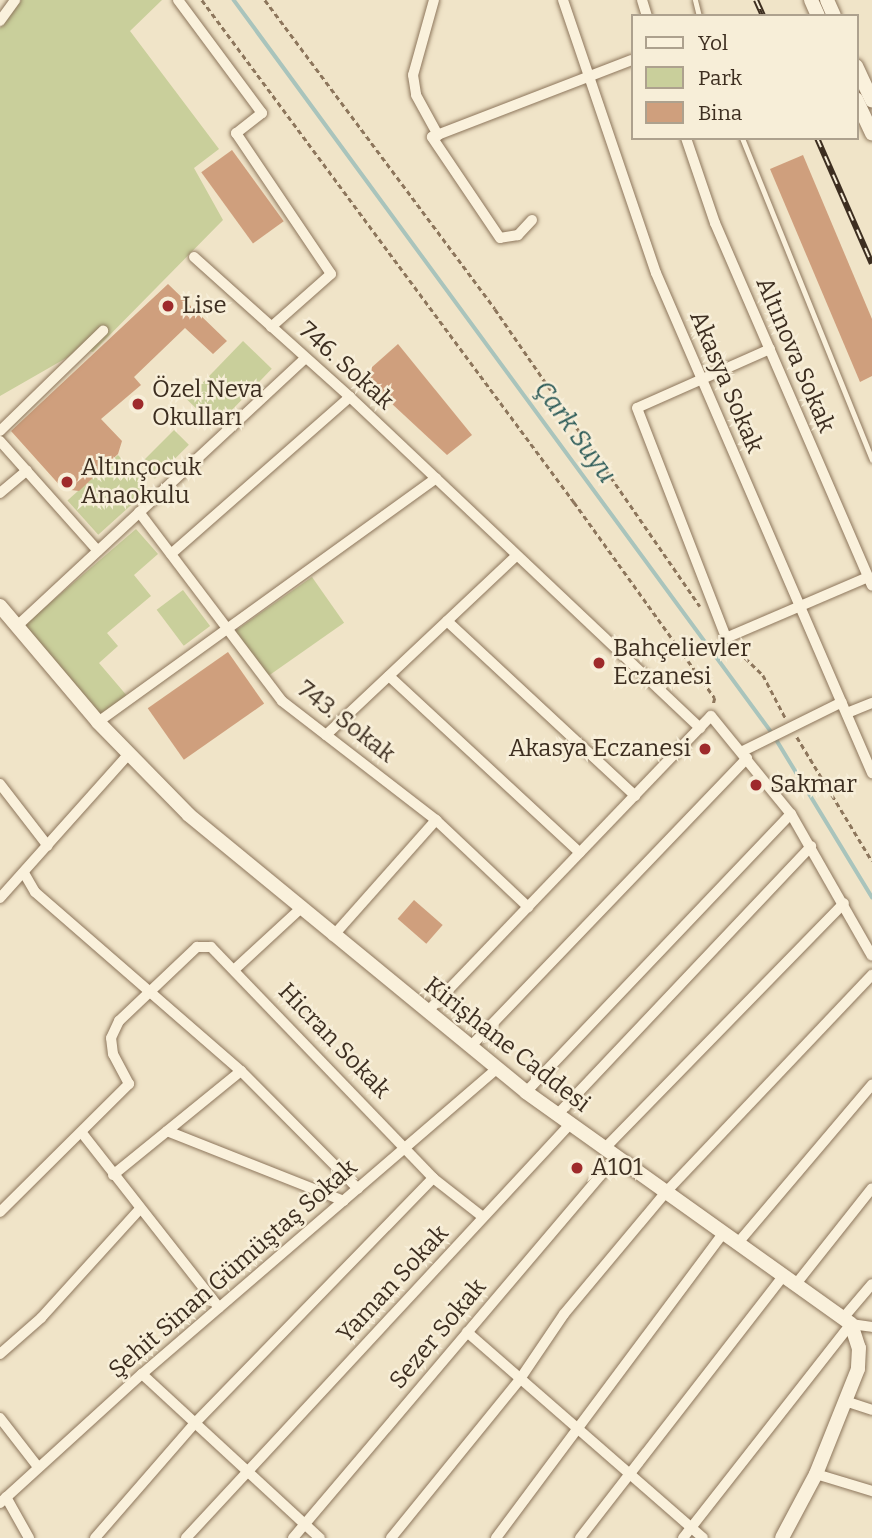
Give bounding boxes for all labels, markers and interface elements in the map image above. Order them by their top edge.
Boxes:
legend [630,14,858,140]
text: Yol [698,30,728,56]
text: Park [698,65,742,91]
text: Bina [698,100,742,126]
street label: Altınova Sokak [749,273,841,437]
place label: Lise [182,292,227,320]
marker: Lise [160,298,176,314]
street label: Akasya Sokak [683,307,769,457]
street label: 746. Sokak [293,316,399,416]
water label: Çark Suyu [527,375,623,489]
place label: Özel Neva Okulları [152,376,263,432]
marker: Özel Neva Okulları [130,396,146,412]
place label: Altınçocuk Anaokulu [81,454,202,510]
marker: Altınçocuk Anaokulu [59,474,75,490]
place label: Bahçelievler Eczanesi [613,635,751,691]
marker: Bahçelievler Eczanesi [591,655,607,671]
street label: 743. Sokak [291,675,401,769]
place label: Akasya Eczanesi [509,735,691,763]
marker: Akasya Eczanesi [697,741,713,757]
place label: Sakmar [770,771,857,799]
marker: Sakmar [748,777,764,793]
street label: Kirişhane Caddesi [418,971,596,1119]
street label: Hicran Sokak [272,977,396,1105]
street label: Şehit Sinan Gümüştaş Sokak [103,1153,363,1385]
place label: A101 [591,1154,643,1182]
marker: A101 [569,1160,585,1176]
street label: Yaman Sokak [331,1219,455,1349]
street label: Sezer Sokak [384,1273,492,1395]

